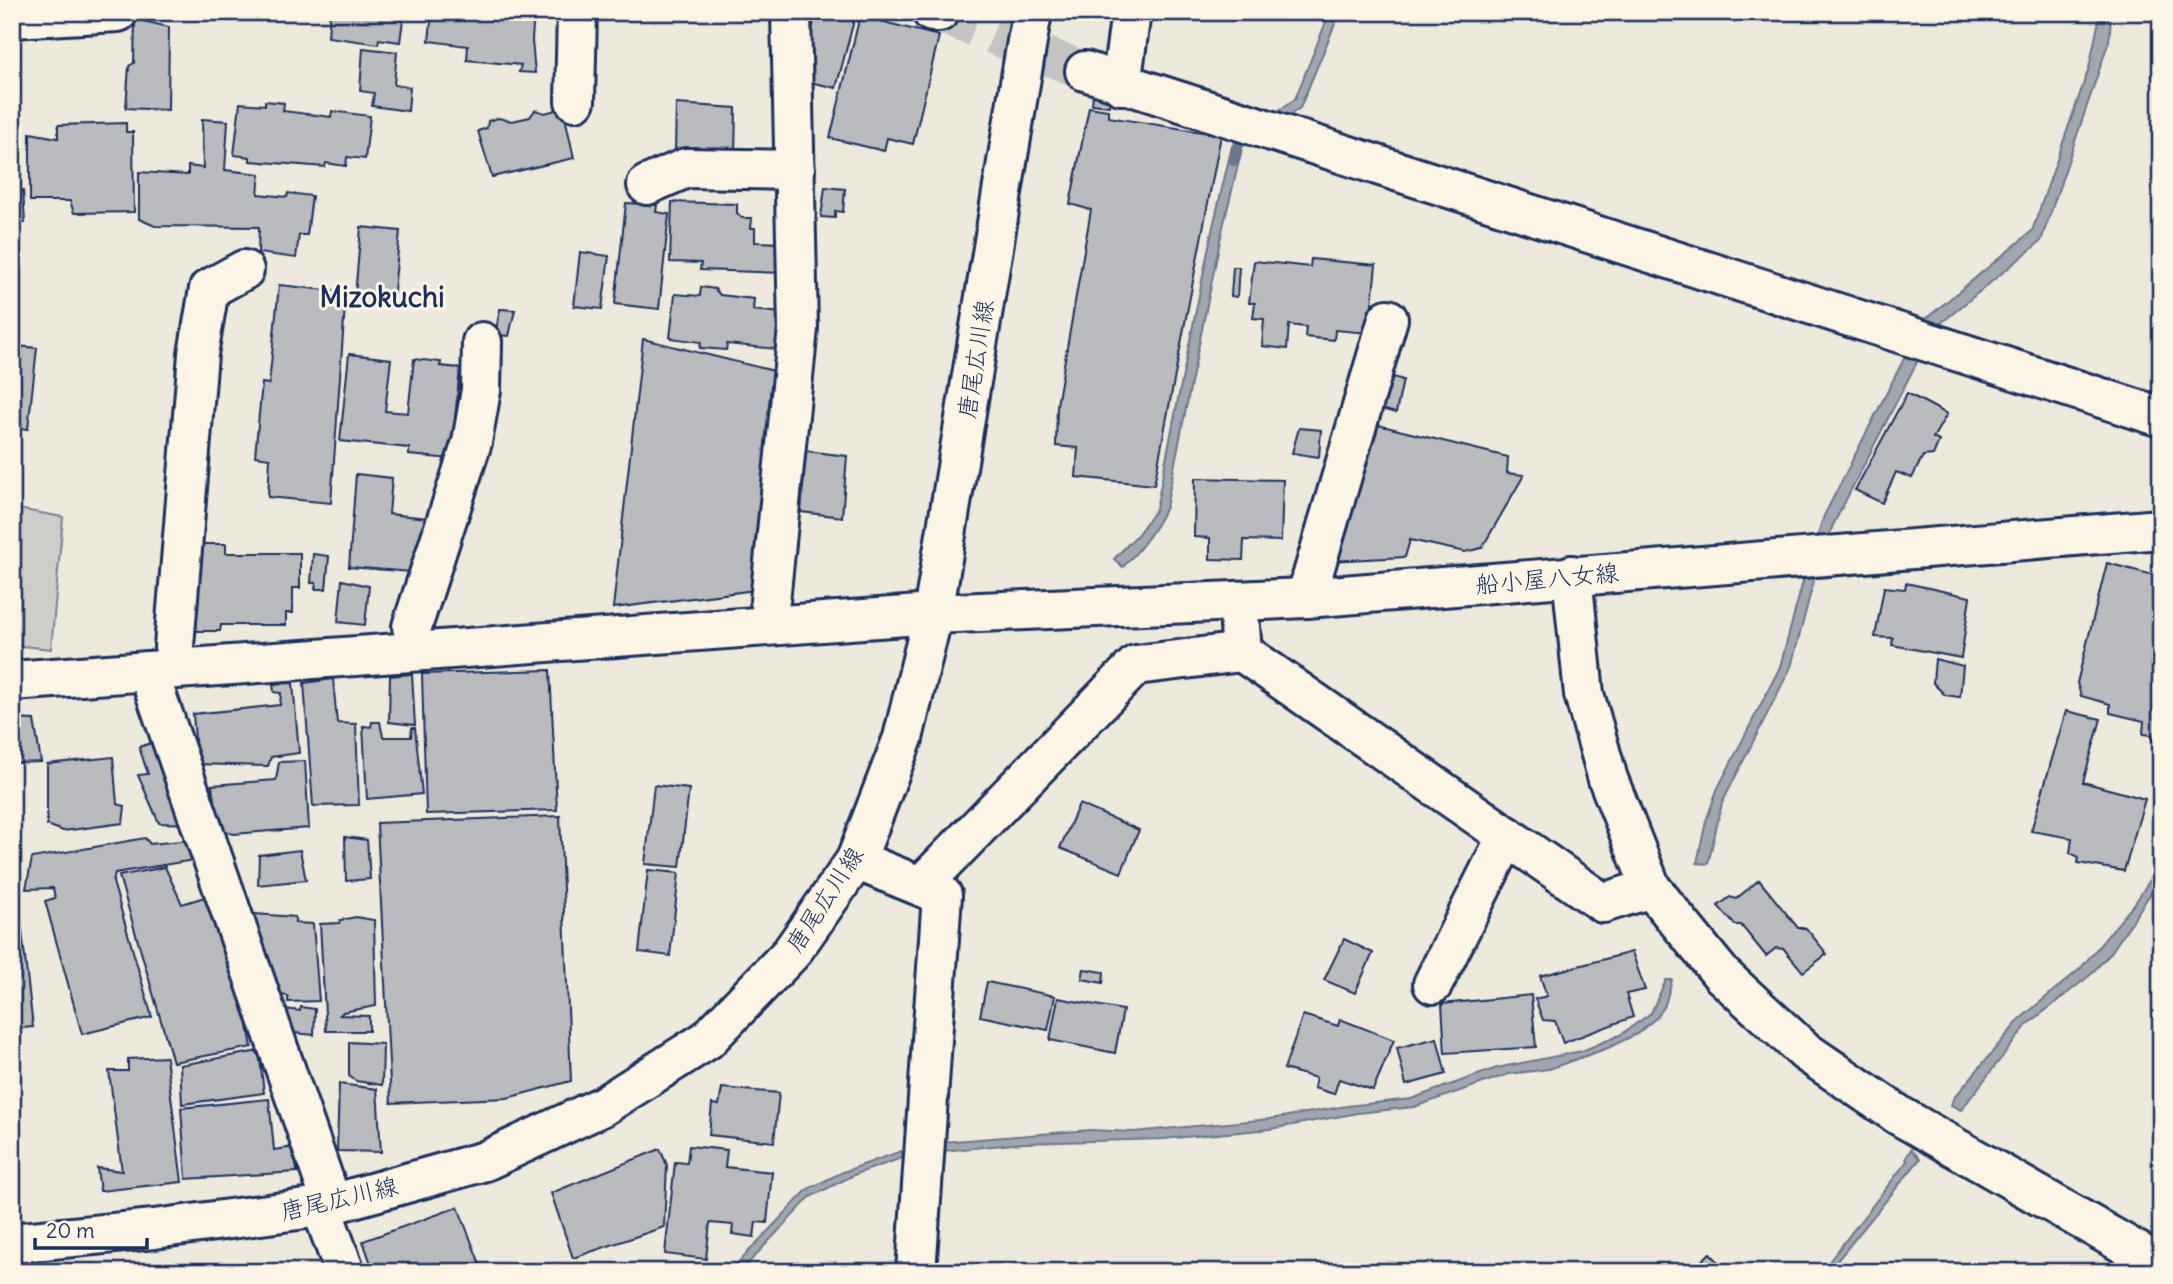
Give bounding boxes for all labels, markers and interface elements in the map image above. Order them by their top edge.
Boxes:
district label: Mizokuchi [320,279,444,315]
street label: 唐尾広川線 [951,297,999,421]
street label: 船小屋八女線 [1474,557,1620,599]
street label: 唐尾広川線 [779,841,869,957]
street label: 唐尾広川線 [277,1170,401,1226]
scale bar [35,1207,147,1251]
text: 20 m [46,1217,95,1244]

